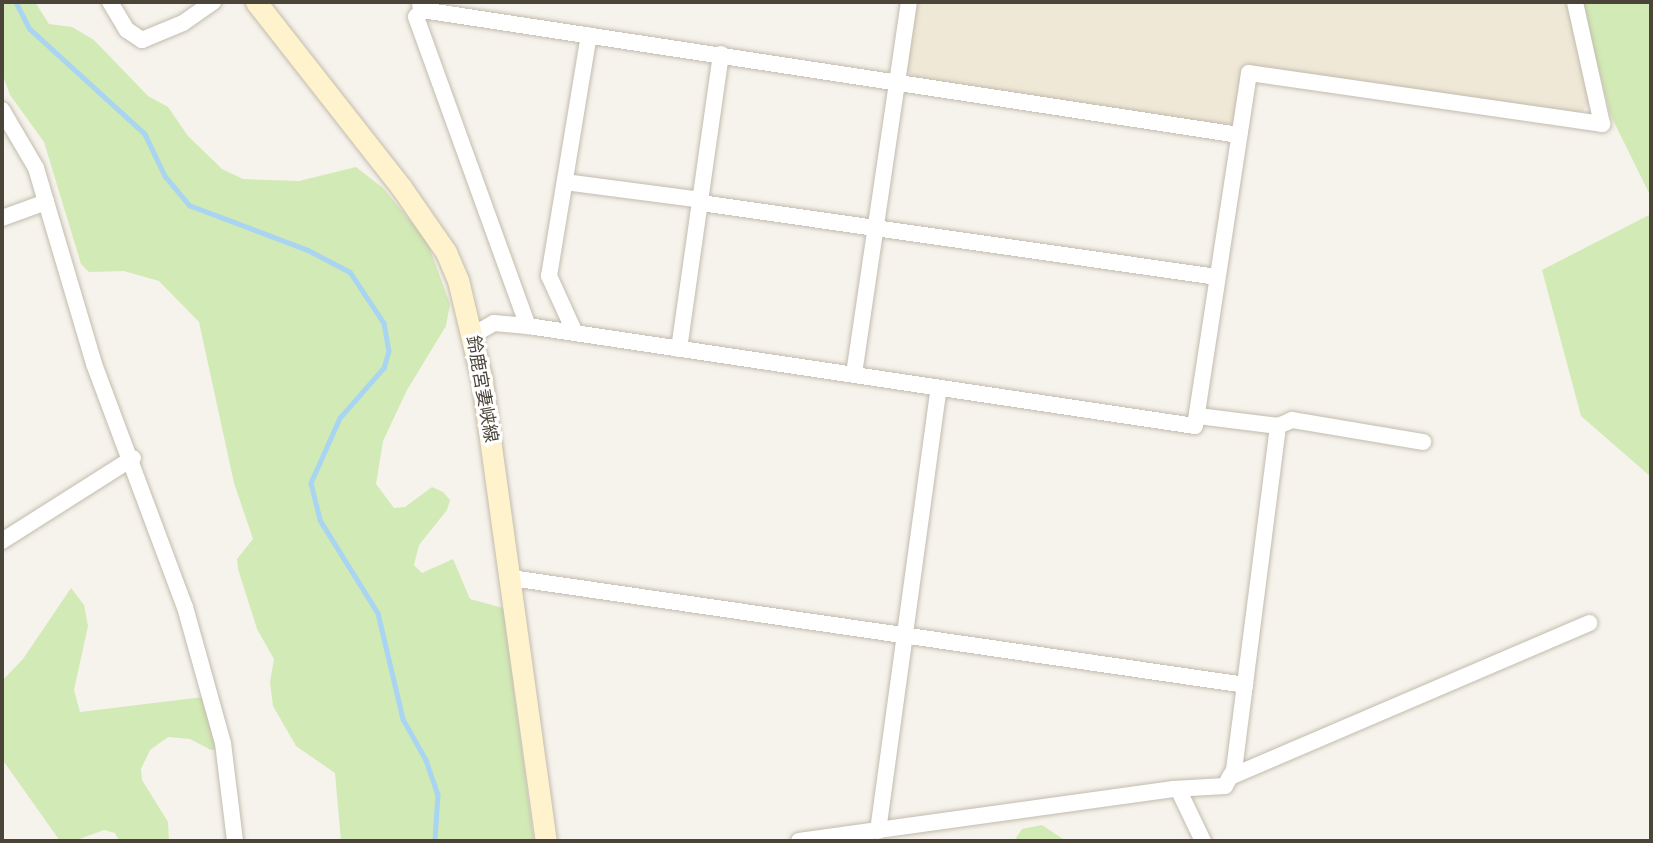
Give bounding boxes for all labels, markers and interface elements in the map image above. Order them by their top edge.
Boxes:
street label: 鈴鹿宮妻峡線 [462,334,502,444]

